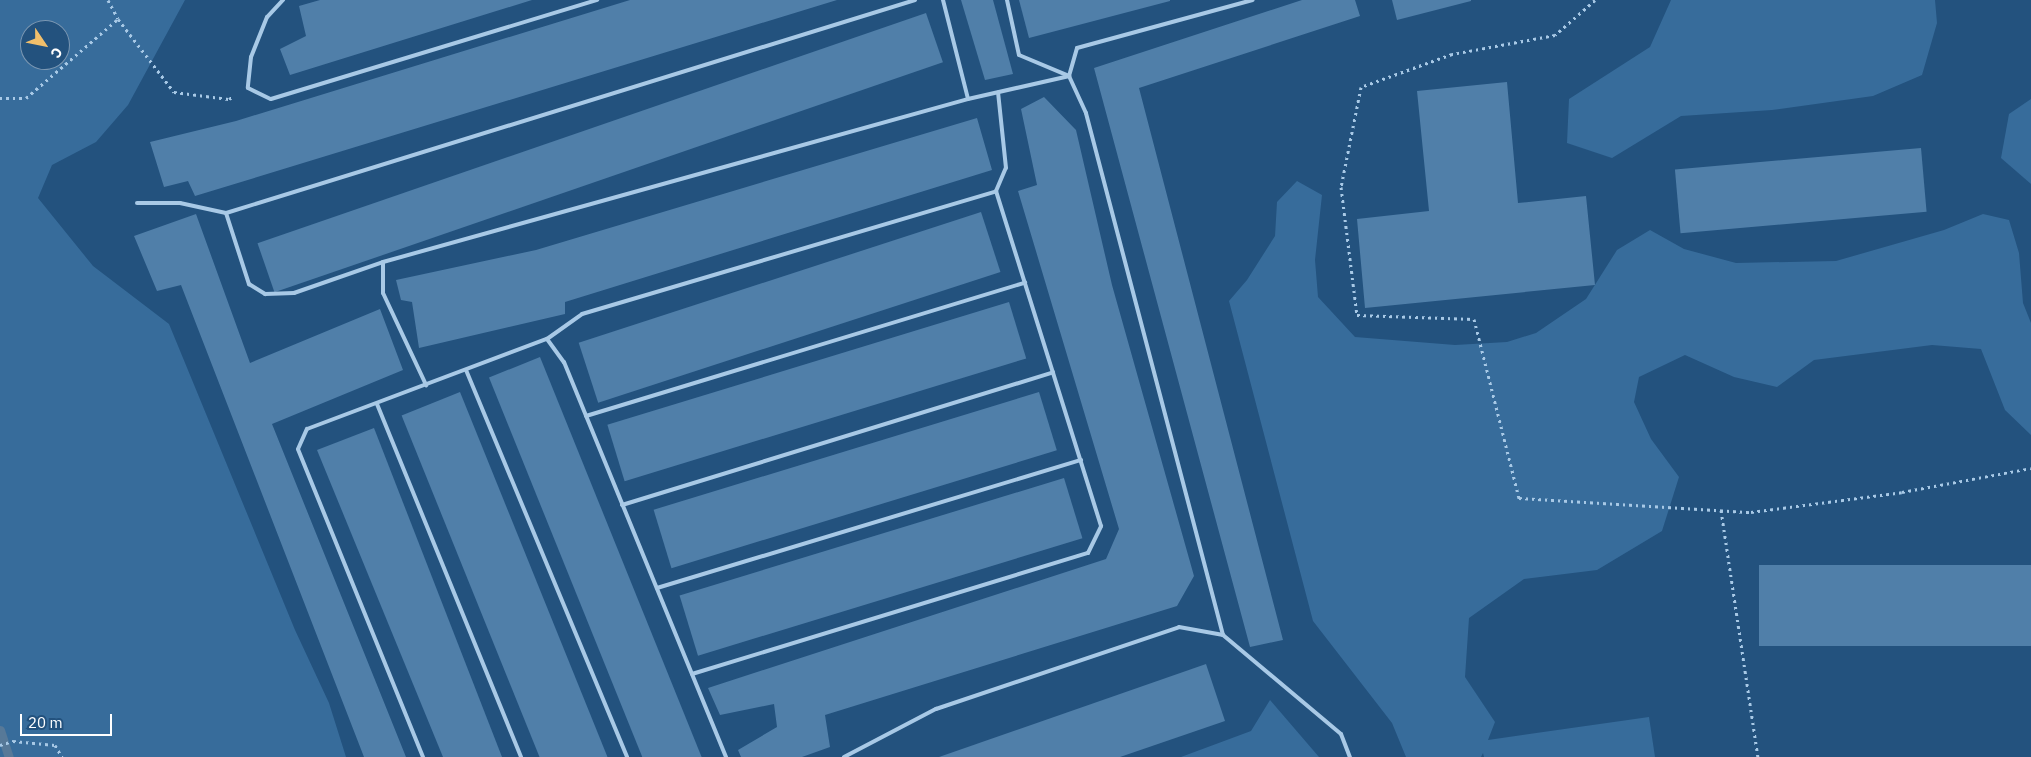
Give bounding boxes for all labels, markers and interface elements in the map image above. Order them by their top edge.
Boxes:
north arrow [20,20,70,70]
text: С [47,44,67,62]
scale bar [22,704,115,736]
text: 20 m [28,713,63,732]

